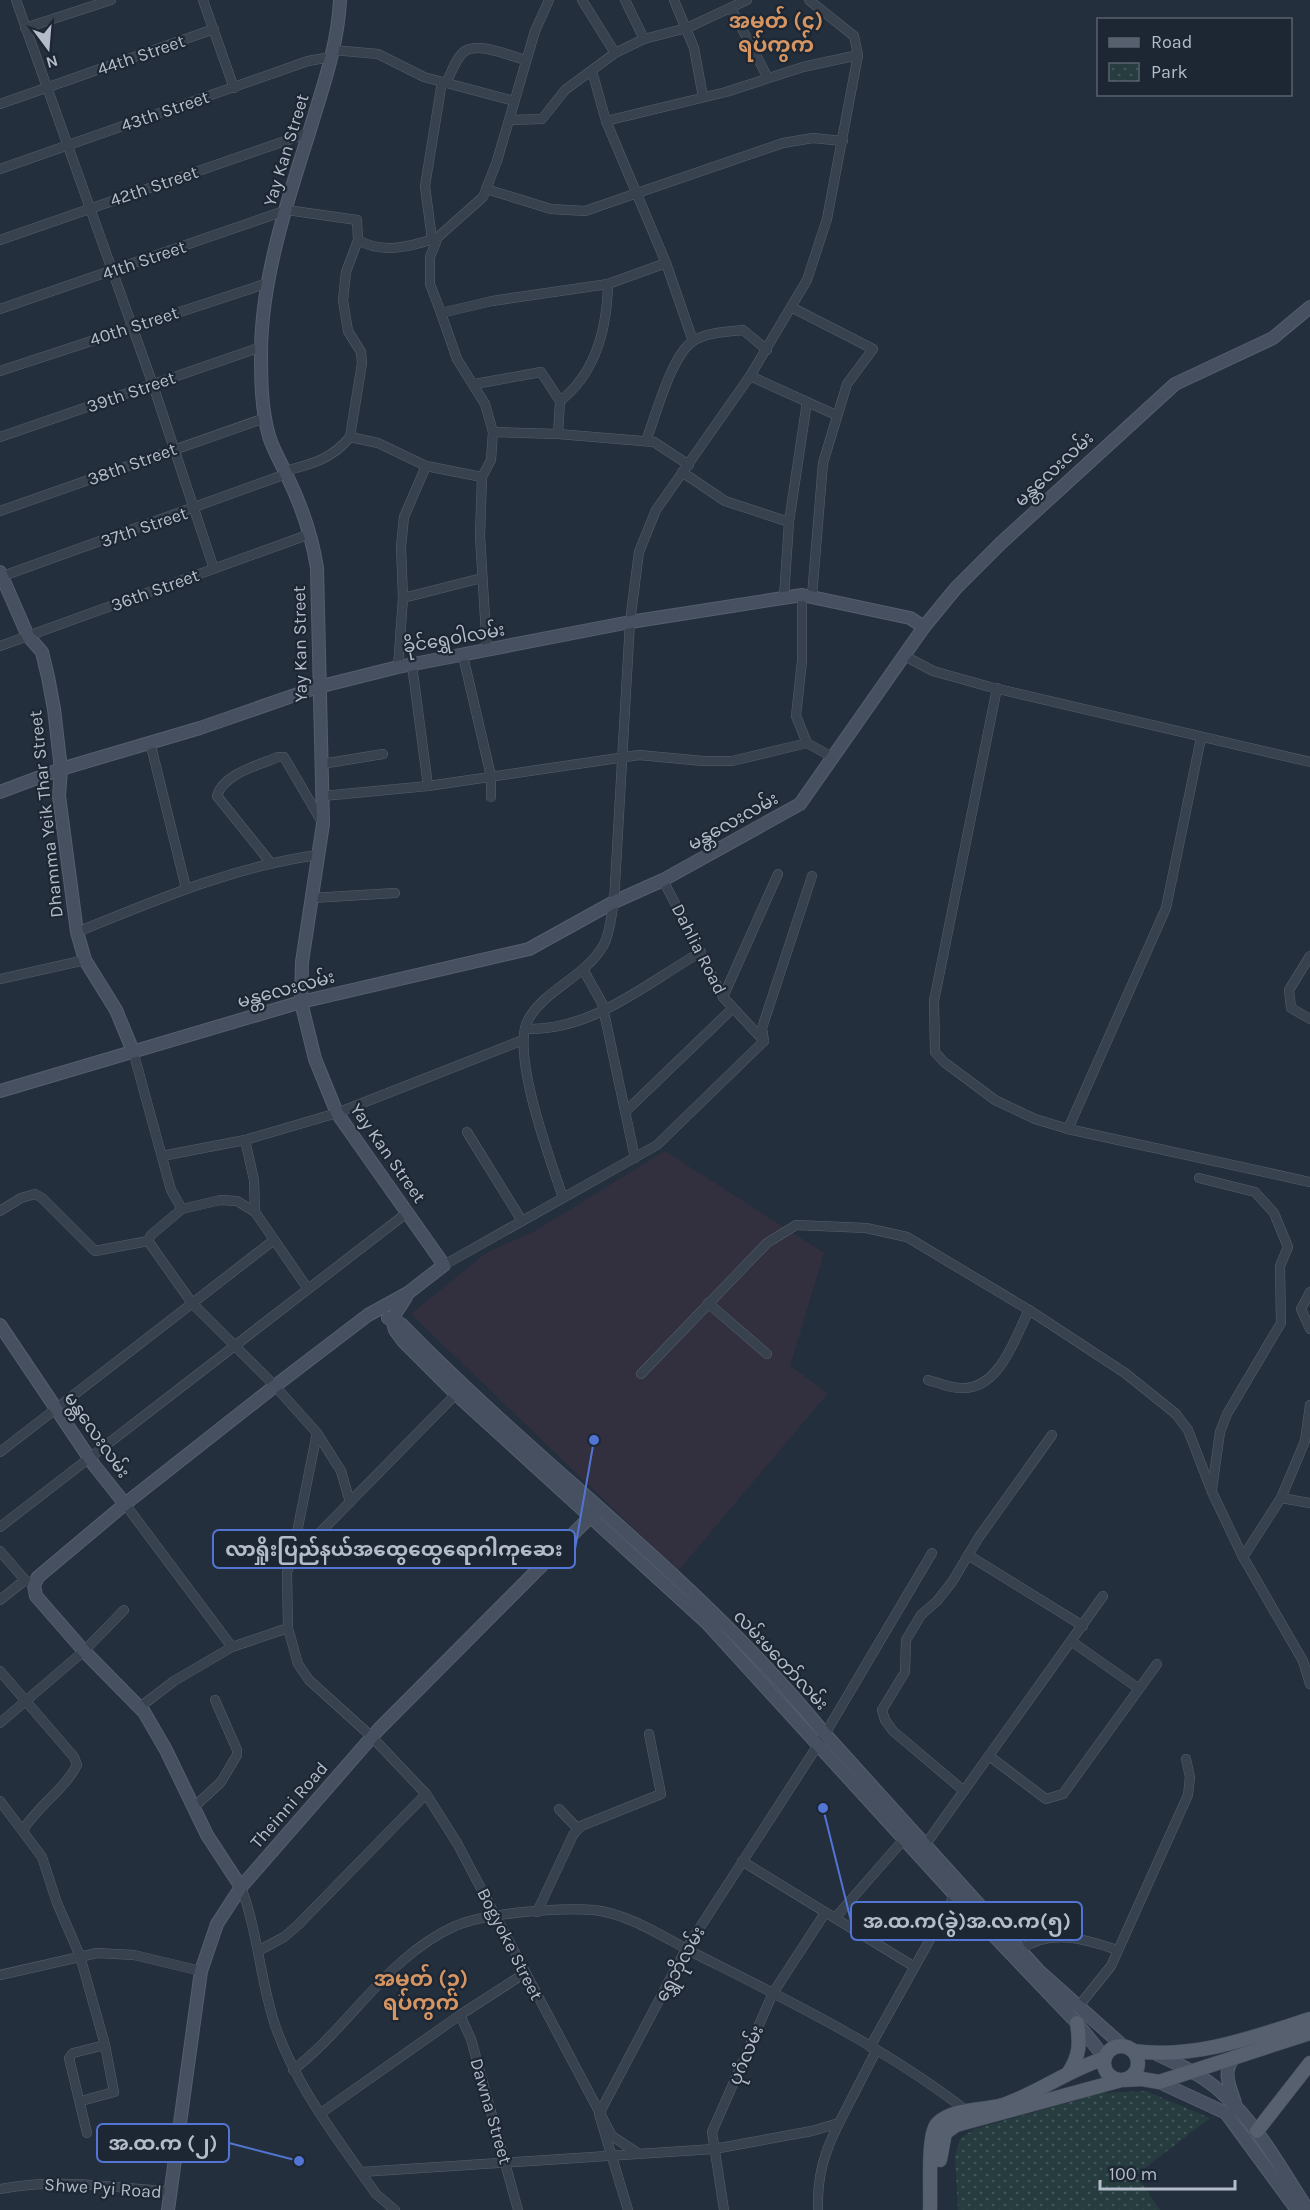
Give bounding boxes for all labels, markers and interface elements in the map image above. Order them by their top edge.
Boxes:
district label: အမှတ် (၄) ရပ်ကွက် [729,5,823,62]
north arrow [18,18,78,78]
legend [1097,18,1292,96]
street label: 44th Street [94,30,188,80]
text: Road [1151,31,1192,53]
text: N [44,51,60,73]
text: Park [1151,61,1188,83]
street label: 43th Street [118,86,212,136]
street label: Yay Kan Street [258,91,314,209]
street label: 42th Street [107,161,201,211]
street label: 41th Street [99,235,189,285]
street label: 40th Street [87,301,181,351]
street label: 39th Street [84,366,178,417]
street label: မန္တလေးလမ်း [1009,425,1101,514]
street label: 38th Street [85,438,180,490]
street label: 37th Street [98,502,191,552]
street label: 36th Street [108,564,202,616]
street label: Yay Kan Street [288,585,312,703]
street label: ခိုင်ရွှေဝါလမ်း [401,615,507,662]
street label: Dhamma Yeik Thar Street [24,709,68,919]
street label: မန္တလေးလမ်း [683,785,784,858]
street label: Dahlia Road [667,900,731,998]
street label: မန္တလေးလမ်း [234,964,338,1016]
street label: Yay Kan Street [346,1099,431,1207]
street label: မန္တလေးလမ်း [56,1387,136,1484]
callout: လာရှိုးပြည်နယ်အထွေထွေရောဂါကုဆေး [213,1530,575,1568]
text: လာရှိုးပြည်နယ်အထွေထွေရောဂါကုဆေး [225,1536,563,1565]
street label: လမ်းမတော်လမ်း [729,1604,835,1715]
street label: Theinni Road [246,1757,332,1853]
street label: Bogyoke Street [472,1884,548,2004]
callout: အ.ထ.က(ခွဲ)အ.လ.က(၅) [851,1902,1082,1940]
text: အ.ထ.က(ခွဲ)အ.လ.က(၅) [863,1909,1071,1937]
street label: ရွှေဘိုလမ်း [648,1921,713,2007]
district label: အမှတ် (၃) ရပ်ကွက် [374,1963,468,2020]
street label: ပုဂံလမ်း [722,2021,772,2090]
street label: Dawna Street [465,2055,517,2167]
callout: အ.ထ.က (၂) [97,2124,229,2162]
text: အ.ထ.က (၂) [109,2132,217,2159]
scale bar [1100,2153,1235,2191]
text: 100 m [1109,2163,1157,2185]
street label: Shwe Pyi Road [44,2173,162,2203]

